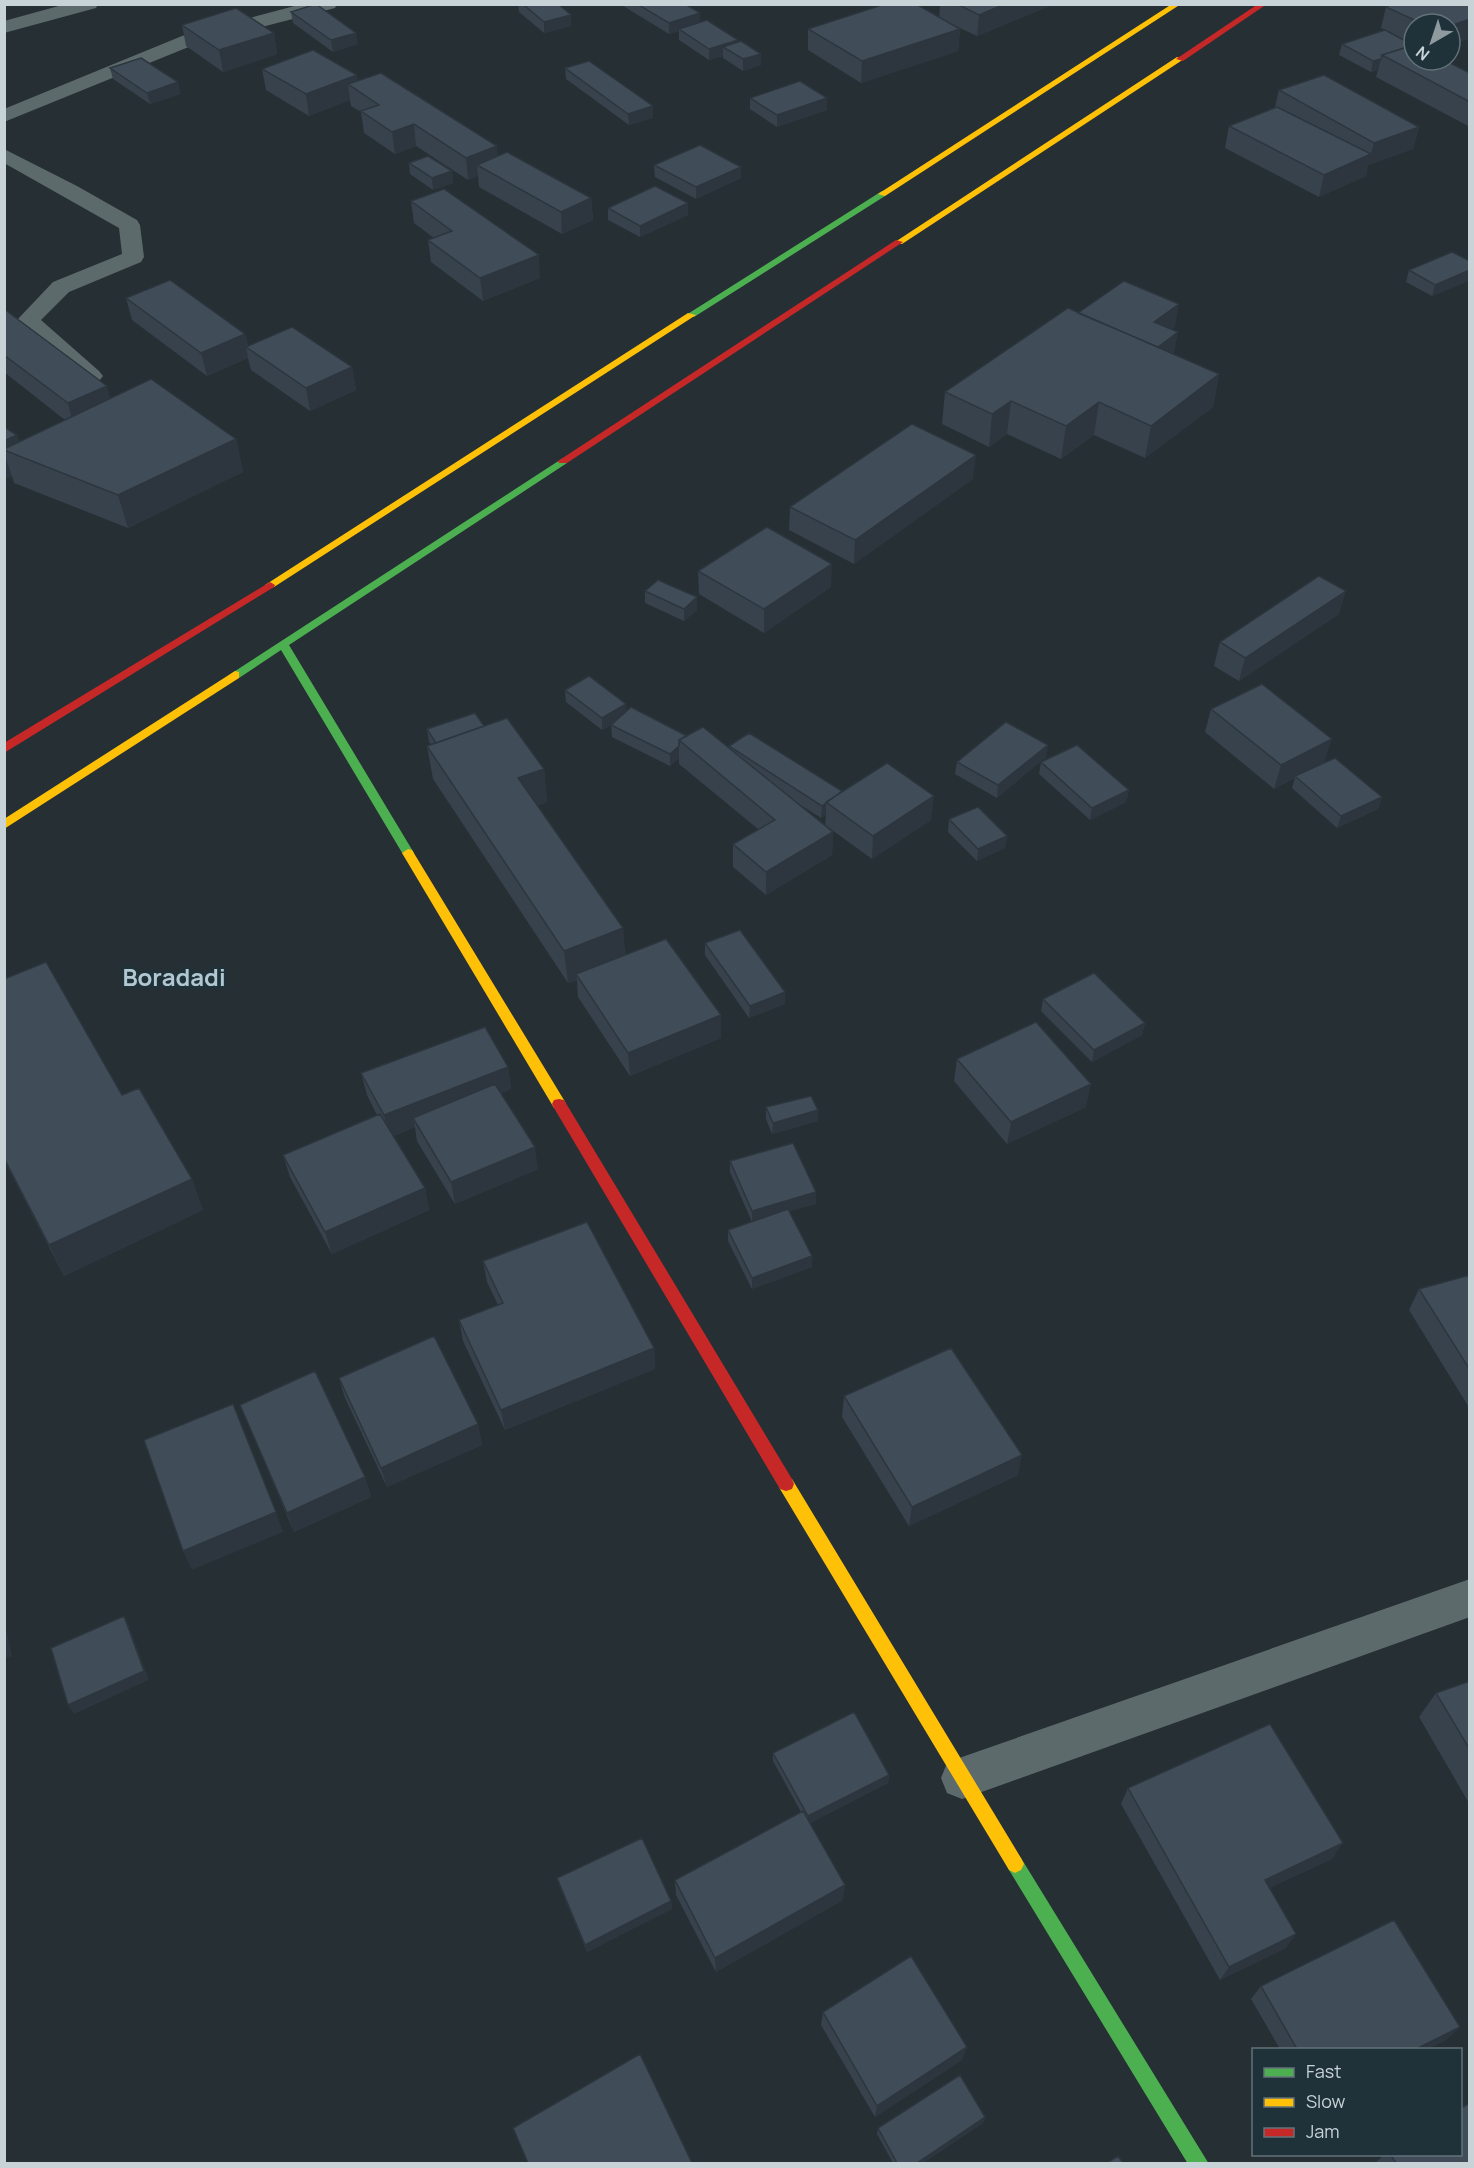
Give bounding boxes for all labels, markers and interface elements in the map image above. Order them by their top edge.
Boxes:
north arrow [1402,12,1462,72]
text: N [1411,41,1434,66]
district label: Boradadi [122,960,226,993]
legend [1252,2048,1462,2156]
text: Fast [1306,2059,1341,2083]
text: Slow [1306,2089,1346,2113]
text: Jam [1306,2119,1340,2143]

